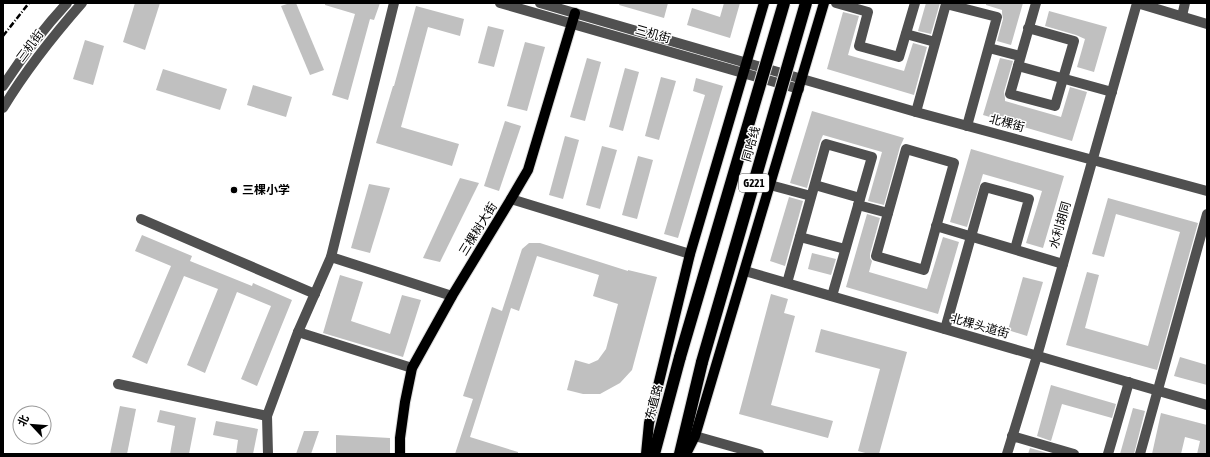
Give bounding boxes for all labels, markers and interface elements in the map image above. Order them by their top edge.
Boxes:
street label: 三机街 [634,22,672,46]
street label: 三机街 [14,27,46,65]
street label: 北棵街 [988,112,1026,134]
street label: 同哈线 [739,125,763,163]
road number: G221 [739,174,769,192]
place label: 三棵小学 [242,183,290,197]
marker: 三棵小学 [229,185,239,195]
street label: 三棵树大街 [456,200,500,258]
street label: 水利胡同 [1047,200,1073,250]
street label: 北棵头道街 [949,311,1011,341]
street label: 东直路 [643,383,665,421]
north arrow [12,405,52,445]
text: 北 [15,413,31,428]

